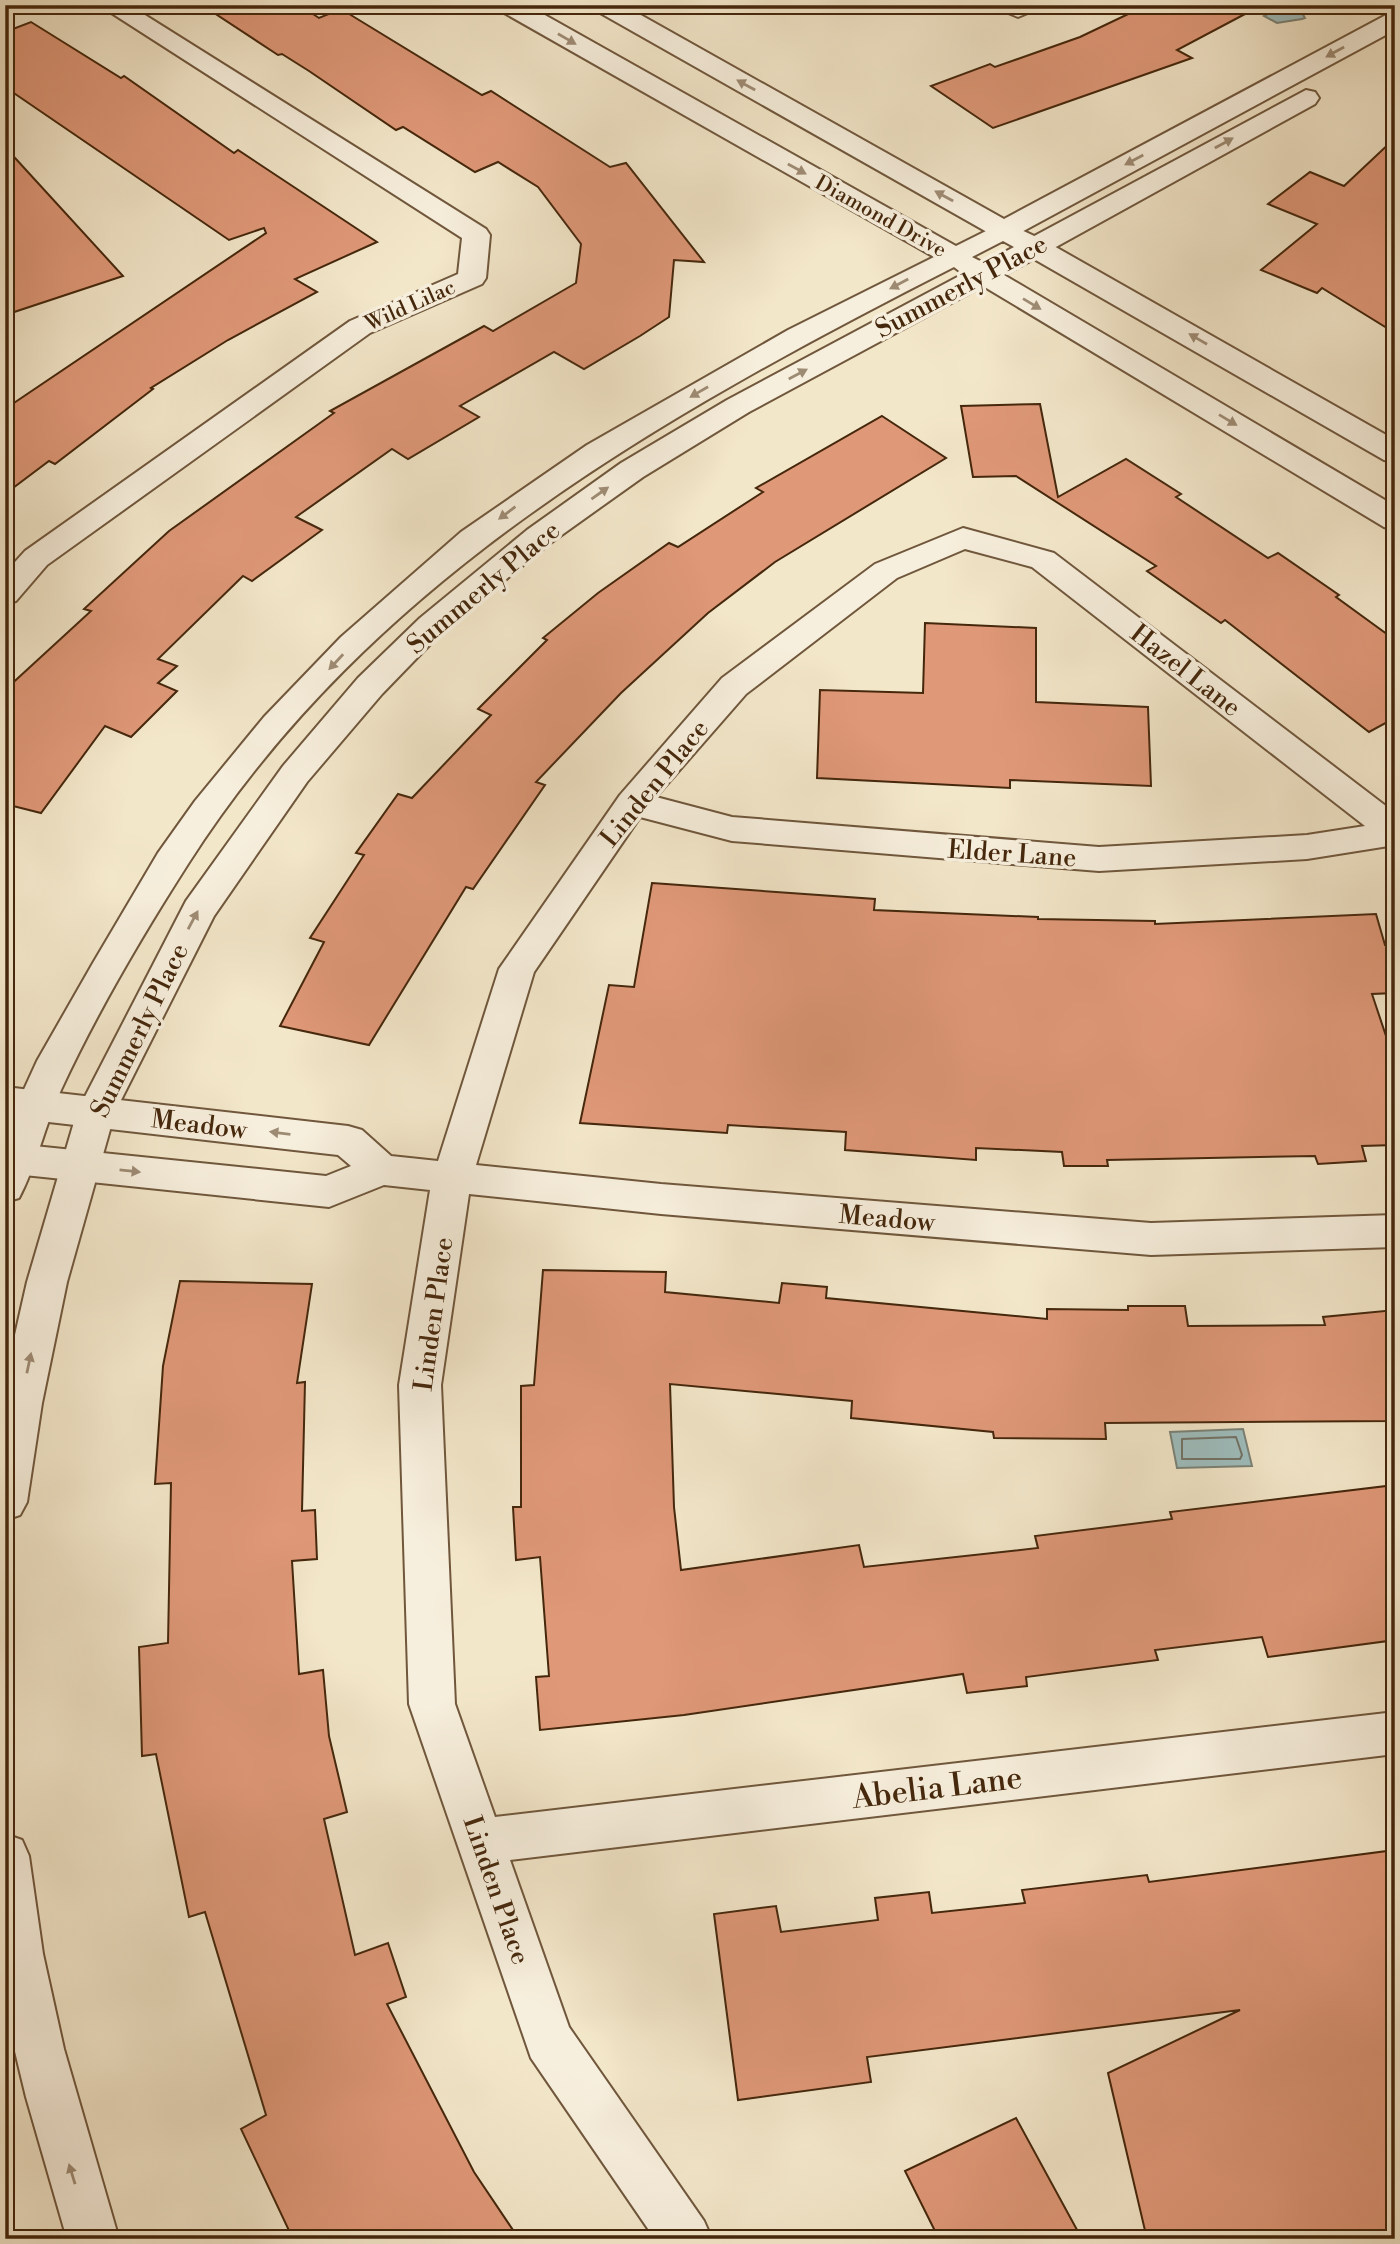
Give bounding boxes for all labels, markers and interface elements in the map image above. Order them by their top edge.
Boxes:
one-way arrow [558,33,577,45]
one-way arrow [1325,47,1345,58]
one-way arrow [736,79,755,91]
one-way arrow [1214,137,1234,149]
one-way arrow [1124,154,1144,166]
one-way arrow [787,163,807,175]
street label: Diamond Drive [810,170,951,264]
one-way arrow [934,190,954,202]
street label: Summerly Place [870,228,1053,346]
street label: Wild Lilac [360,275,460,338]
one-way arrow [889,277,909,289]
one-way arrow [1023,298,1042,310]
one-way arrow [1188,333,1208,345]
one-way arrow [788,368,807,380]
one-way arrow [690,386,709,398]
one-way arrow [1218,414,1237,426]
one-way arrow [591,486,609,500]
one-way arrow [498,505,516,519]
street label: Summerly Place [401,514,567,661]
street label: Hazel Lane [1124,618,1247,724]
one-way arrow [328,653,344,670]
street label: Linden Place [594,713,716,854]
street label: Elder Lane [946,834,1077,874]
one-way arrow [187,910,199,930]
street label: Summerly Place [84,938,196,1123]
street label: Meadow [149,1103,250,1147]
one-way arrow [269,1128,291,1139]
one-way arrow [119,1166,141,1177]
street label: Meadow [838,1199,937,1239]
street label: Linden Place [407,1235,461,1393]
one-way arrow [24,1352,35,1374]
street label: Abelia Lane [849,1758,1025,1818]
street label: Linden Place [456,1812,536,1969]
one-way arrow [67,2163,77,2184]

